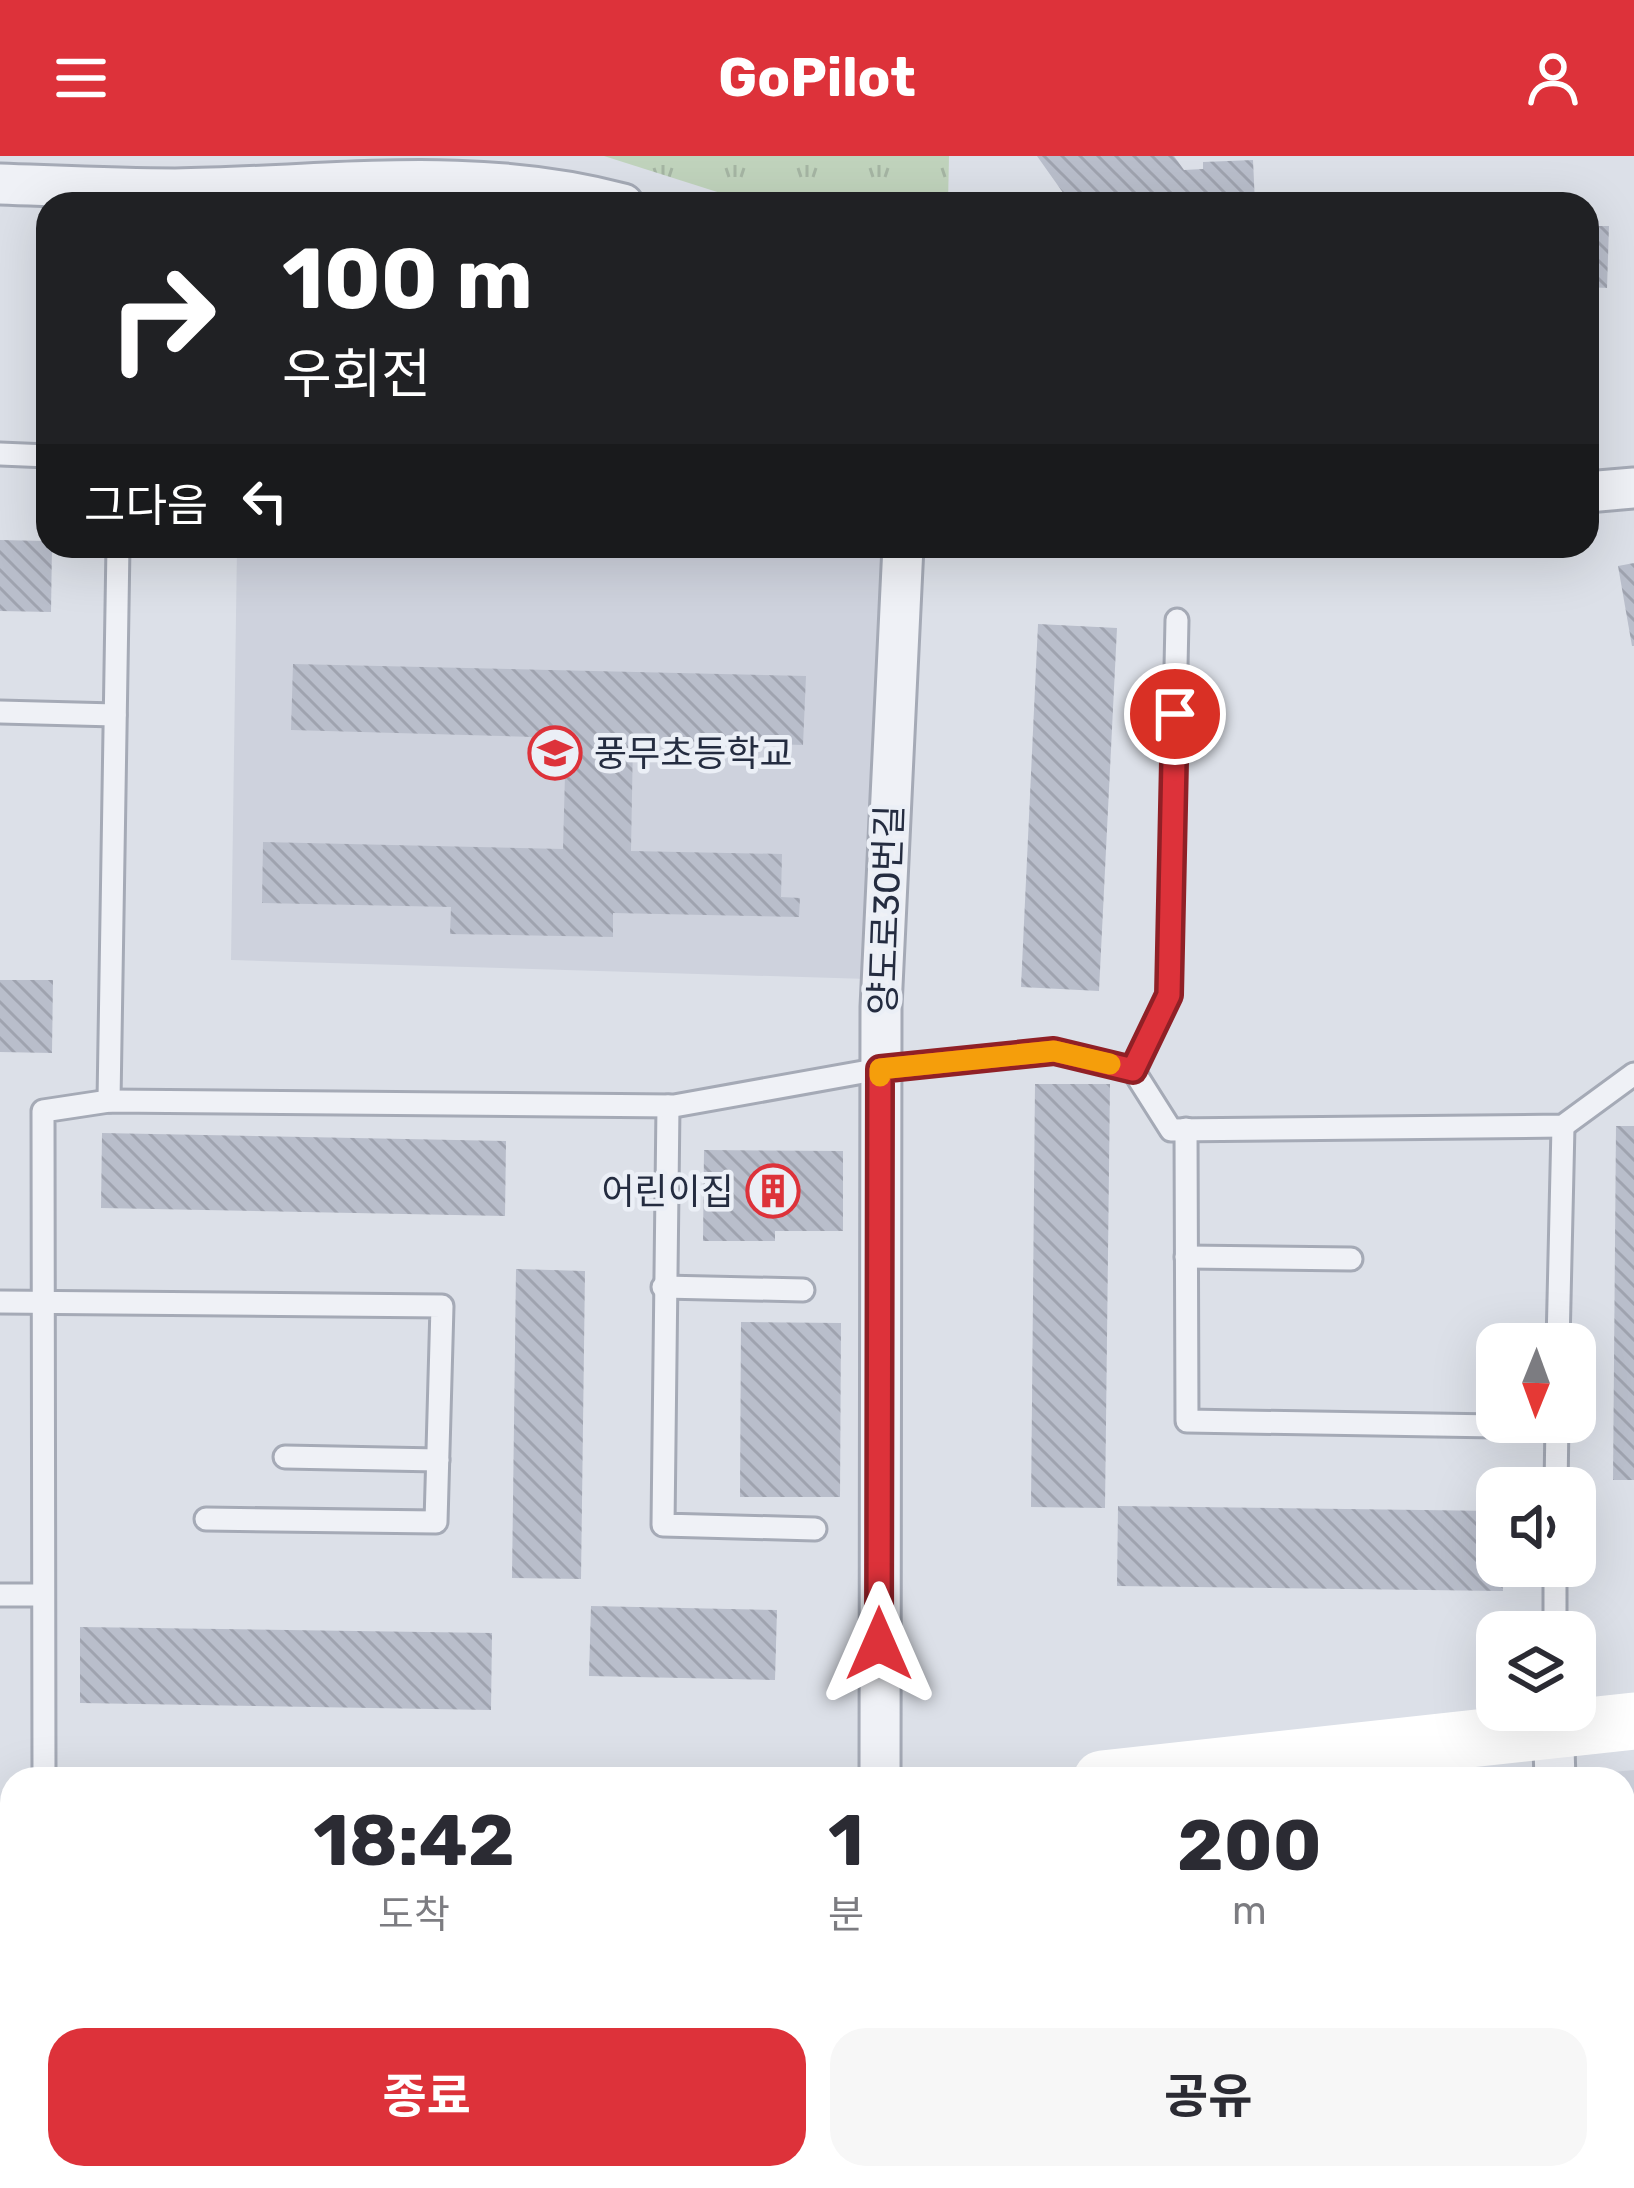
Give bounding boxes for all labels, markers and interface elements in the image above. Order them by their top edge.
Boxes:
icon: menu [48,45,114,111]
icon: person [1520,45,1586,111]
text: GoPilot [718,46,916,110]
text: 100 m [282,229,533,329]
icon: right [84,240,240,396]
text: 우회전 [282,343,431,407]
icon: left [232,468,298,534]
text: 그다음 [84,479,208,532]
pin [1124,663,1226,765]
icon: arrive [1142,681,1208,747]
school or university icon: 풍무초등학교 [527,725,583,781]
place label: 풍무초등학교 [594,732,793,775]
street label: 양도로30번길 [861,804,911,1016]
building icon: 어린이집 [745,1163,801,1219]
place label: 어린이집 [602,1170,734,1213]
north arrow [1476,1323,1596,1443]
map controls [1476,1323,1596,1731]
button: sound [1476,1467,1596,1587]
position arrow [816,1581,942,1707]
button: layers [1476,1611,1596,1731]
text: 18:42 [313,1798,515,1883]
text: 1 [828,1798,864,1883]
text: 200 [1177,1803,1322,1888]
text: m [1232,1888,1267,1934]
text: 도착 [378,1892,450,1938]
text: 분 [828,1892,864,1938]
button: 종료 [48,2028,806,2166]
button: 공유 [830,2028,1587,2166]

